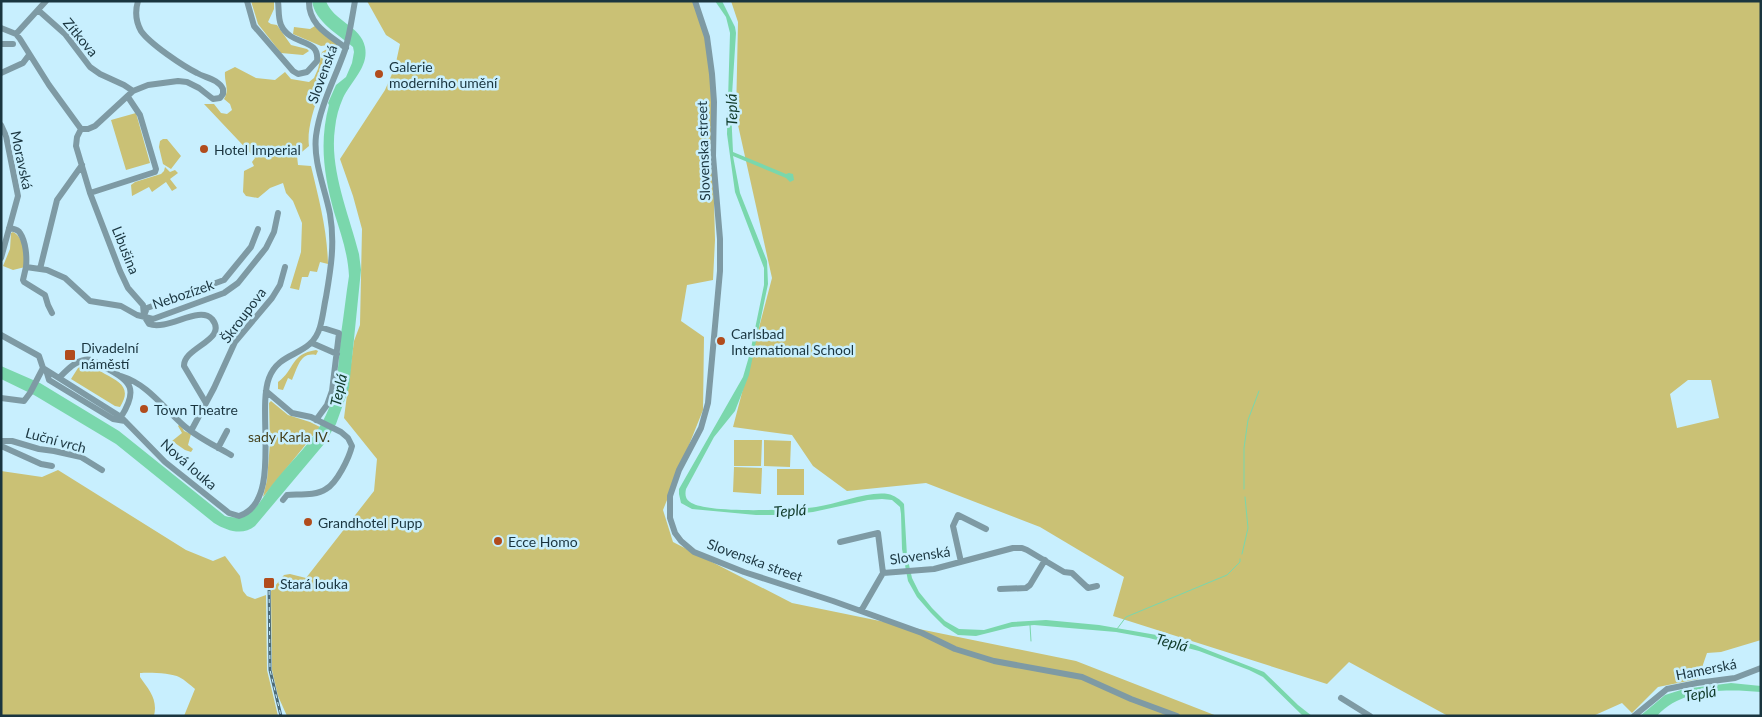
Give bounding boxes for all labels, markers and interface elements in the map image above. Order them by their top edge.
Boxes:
street label: Zítkova [60,14,102,60]
street label: Slovenská [304,42,340,106]
place label: Galerie moderního umění [389,58,498,91]
marker: Galerie moderního umění [373,68,385,80]
water label: Teplá [722,93,740,127]
street label: Slovenska street [693,101,713,201]
street label: Moravská [7,129,37,191]
place label: Hotel Imperial [214,141,301,158]
marker: Hotel Imperial [198,143,210,155]
street label: Libušina [109,223,143,277]
street label: Nebozízek [150,275,217,312]
street label: Škroupova [217,284,269,346]
place label: Carlsbad International School [731,325,854,358]
marker: Carlsbad International School [715,335,727,347]
place label: Divadelní náměstí [81,339,139,372]
marker: Divadelní náměstí [63,348,77,362]
water label: Teplá [326,372,350,408]
place label: Town Theatre [154,401,238,418]
marker: Town Theatre [138,403,150,415]
street label: Luční vrch [24,424,88,456]
park label: sady Karla IV. [248,428,330,445]
street label: Nová louka [157,435,221,493]
water label: Teplá [773,500,807,520]
place label: Grandhotel Pupp [318,514,423,531]
marker: Grandhotel Pupp [302,516,314,528]
place label: Ecce Homo [508,533,578,550]
marker: Ecce Homo [492,535,504,547]
street label: Slovenska street [705,535,805,585]
street label: Slovenská [889,542,951,568]
place label: Stará louka [280,575,348,592]
marker: Stará louka [262,576,276,590]
water label: Teplá [1154,629,1190,655]
street label: Hamerská [1674,655,1738,683]
water label: Teplá [1682,681,1718,705]

